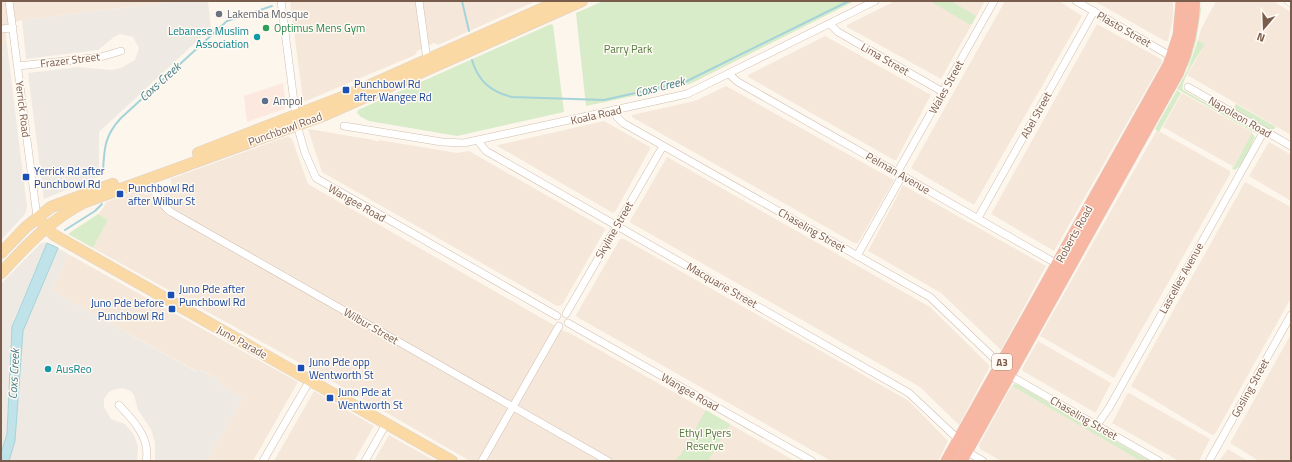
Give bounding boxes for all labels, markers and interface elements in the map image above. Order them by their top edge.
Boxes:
place label: Lakemba Mosque [227,6,309,22]
street label: Plasto Street [1094,7,1154,51]
north arrow [1244,8,1284,48]
marker: Lakemba Mosque [214,9,224,19]
place label: Optimus Mens Gym [274,20,365,36]
place label: Lebanese Muslim Association [168,23,249,52]
marker: Optimus Mens Gym [261,23,271,33]
text: N [1255,29,1267,46]
marker: Lebanese Muslim Association [252,32,262,42]
street label: Lima Street [858,39,912,79]
park label: Parry Park [604,41,653,57]
street label: Frazer Street [39,48,101,72]
water label: Coxs Creek [135,57,186,106]
street label: Wales Street [925,57,967,117]
water label: Coxs Creek [633,71,688,102]
place label: Punchbowl Rd after Wangee Rd [354,76,432,105]
street label: Yerrick Road [12,80,34,138]
marker: Punchbowl Rd after Wangee Rd [341,85,351,95]
street label: Abel Street [1017,89,1055,141]
street label: Napoleon Road [1205,92,1275,142]
place label: Ampol [273,93,303,109]
marker: Ampol [260,96,270,106]
street label: Koala Road [569,101,623,129]
street label: Punchbowl Road [246,108,324,150]
street label: Pelman Avenue [863,148,934,198]
place label: Yerrick Rd after Punchbowl Rd [34,163,105,192]
marker: Yerrick Rd after Punchbowl Rd [21,172,31,182]
place label: Punchbowl Rd after Wilbur St [128,180,195,209]
street label: Wangee Road [325,180,389,226]
marker: Punchbowl Rd after Wilbur St [115,189,125,199]
street label: Skyline Street [591,198,637,262]
street label: Roberts Road [1052,202,1096,265]
street label: Chaseling Street [775,204,849,256]
street label: Lascelles Avenue [1155,239,1207,316]
street label: Macquarie Street [684,258,760,312]
place label: Juno Pde after Punchbowl Rd [179,281,246,310]
marker: Juno Pde after Punchbowl Rd [166,290,176,300]
place label: Juno Pde before Punchbowl Rd [91,295,164,324]
marker: Juno Pde before Punchbowl Rd [167,304,177,314]
street label: Wilbur Street [341,304,401,348]
street label: Juno Parade [214,321,271,363]
water label: Coxs Creek [3,347,24,400]
place label: Juno Pde opp Wentworth St [309,354,374,383]
road number: A3 [992,354,1012,370]
street label: Gosling Street [1227,356,1273,420]
place label: AusReo [56,361,92,377]
marker: Juno Pde opp Wentworth St [296,363,306,373]
marker: AusReo [43,364,53,374]
street label: Wangee Road [658,369,722,415]
place label: Juno Pde at Wentworth St [338,384,403,413]
street label: Chaseling Street [1047,392,1121,444]
marker: Juno Pde at Wentworth St [325,393,335,403]
park label: Ethyl Pyers Reserve [679,425,731,454]

